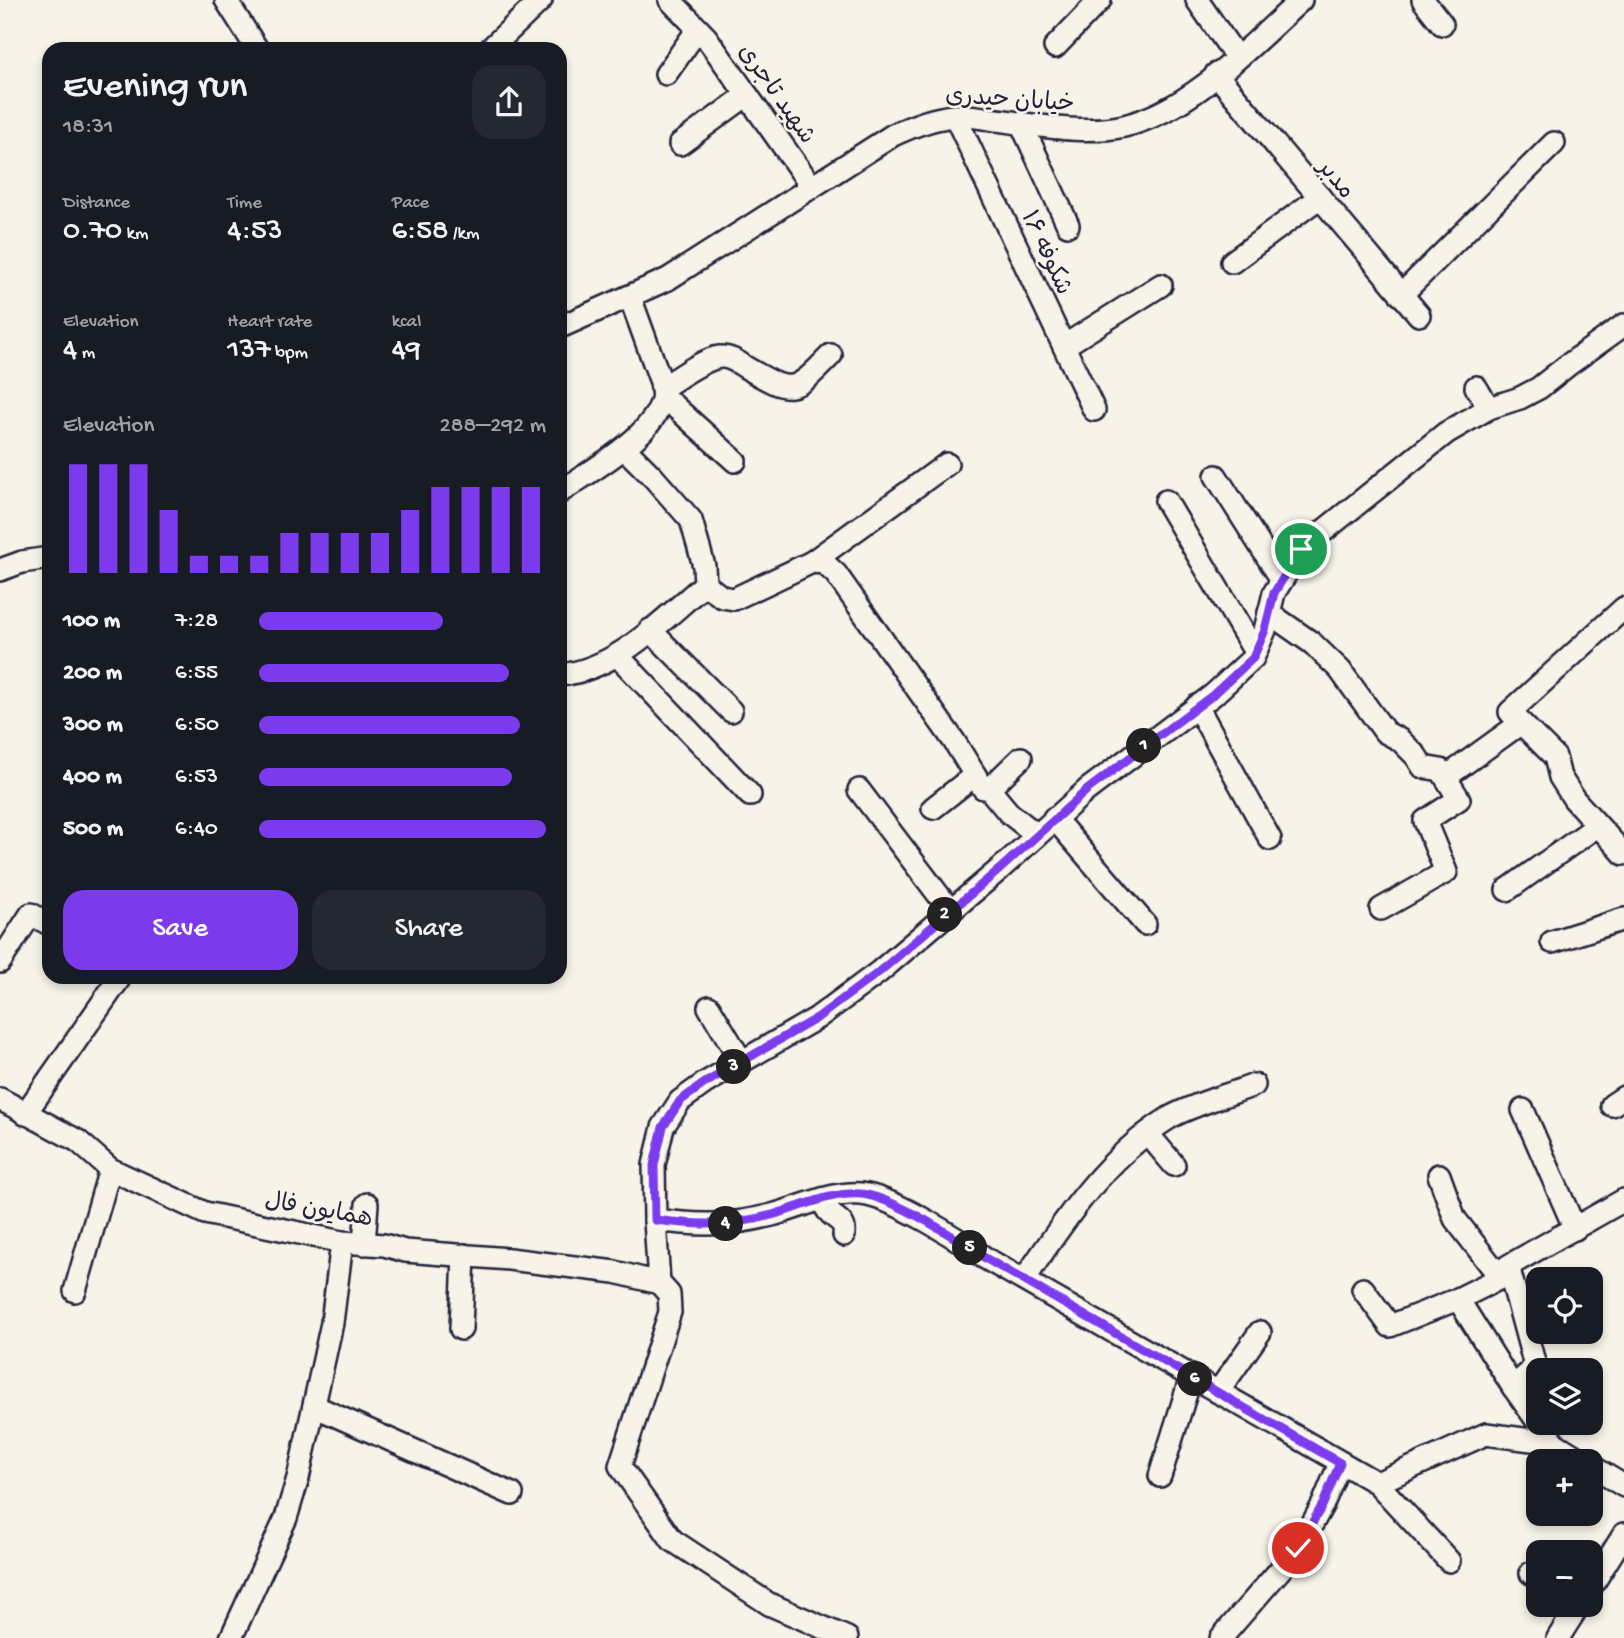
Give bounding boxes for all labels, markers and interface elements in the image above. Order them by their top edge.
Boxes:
street label: شهید تاجری [730,39,820,151]
button: share [472,65,546,139]
text: Evening run [63,66,247,110]
street label: خیابان حیدری [944,83,1075,120]
text: 18:31 [63,114,113,141]
street label: مدبر [1308,153,1359,206]
text: Distance [63,192,130,215]
text: Time [227,192,262,215]
text: Pace [392,192,429,215]
street label: شکوفه ۱۶ [1013,207,1077,300]
text: 0.70 [63,215,122,250]
text: 4:53 [227,215,282,250]
text: 6:58 [392,215,449,250]
text: km [122,223,149,246]
text: /km [449,223,480,246]
text: Elevation [63,311,139,334]
text: Heart rate [227,311,312,334]
text: kcal [392,311,421,334]
text: 4 [63,334,77,369]
text: 137 [227,334,271,369]
text: 49 [392,334,421,369]
text: m [77,342,95,365]
text: bpm [271,342,308,365]
text: Elevation [63,413,154,440]
text: 288–292 m [440,413,546,440]
pin [1271,519,1331,579]
icon: arrive [1282,530,1320,568]
text: 100 m [63,608,120,635]
text: 7:28 [175,608,218,635]
text: 200 m [63,660,122,687]
text: 6:55 [175,660,218,687]
text: 300 m [63,712,123,739]
text: 6:50 [175,712,219,739]
pin: 1 [1126,728,1162,764]
text: 1 [1140,734,1147,757]
text: 400 m [63,764,122,791]
text: 6:53 [175,764,218,791]
text: 500 m [63,816,123,843]
text: 6:40 [175,816,218,843]
button: Save [63,890,298,970]
button: Share [312,890,546,970]
pin: 2 [928,898,962,932]
text: 2 [940,903,949,926]
pin: 3 [716,1050,752,1084]
text: 3 [729,1055,738,1078]
street label: همایون فال [262,1188,375,1235]
pin: 4 [708,1206,744,1242]
text: 4 [721,1212,730,1235]
pin: 5 [953,1230,988,1266]
text: 5 [965,1236,975,1259]
map controls [1526,1267,1603,1617]
button: locate [1526,1267,1603,1344]
button: layers [1526,1358,1603,1435]
pin: 6 [1178,1362,1212,1396]
text: 6 [1190,1367,1199,1390]
button: + [1526,1449,1603,1526]
pin [1268,1518,1328,1578]
icon: check [1279,1529,1317,1567]
button: − [1526,1540,1603,1617]

